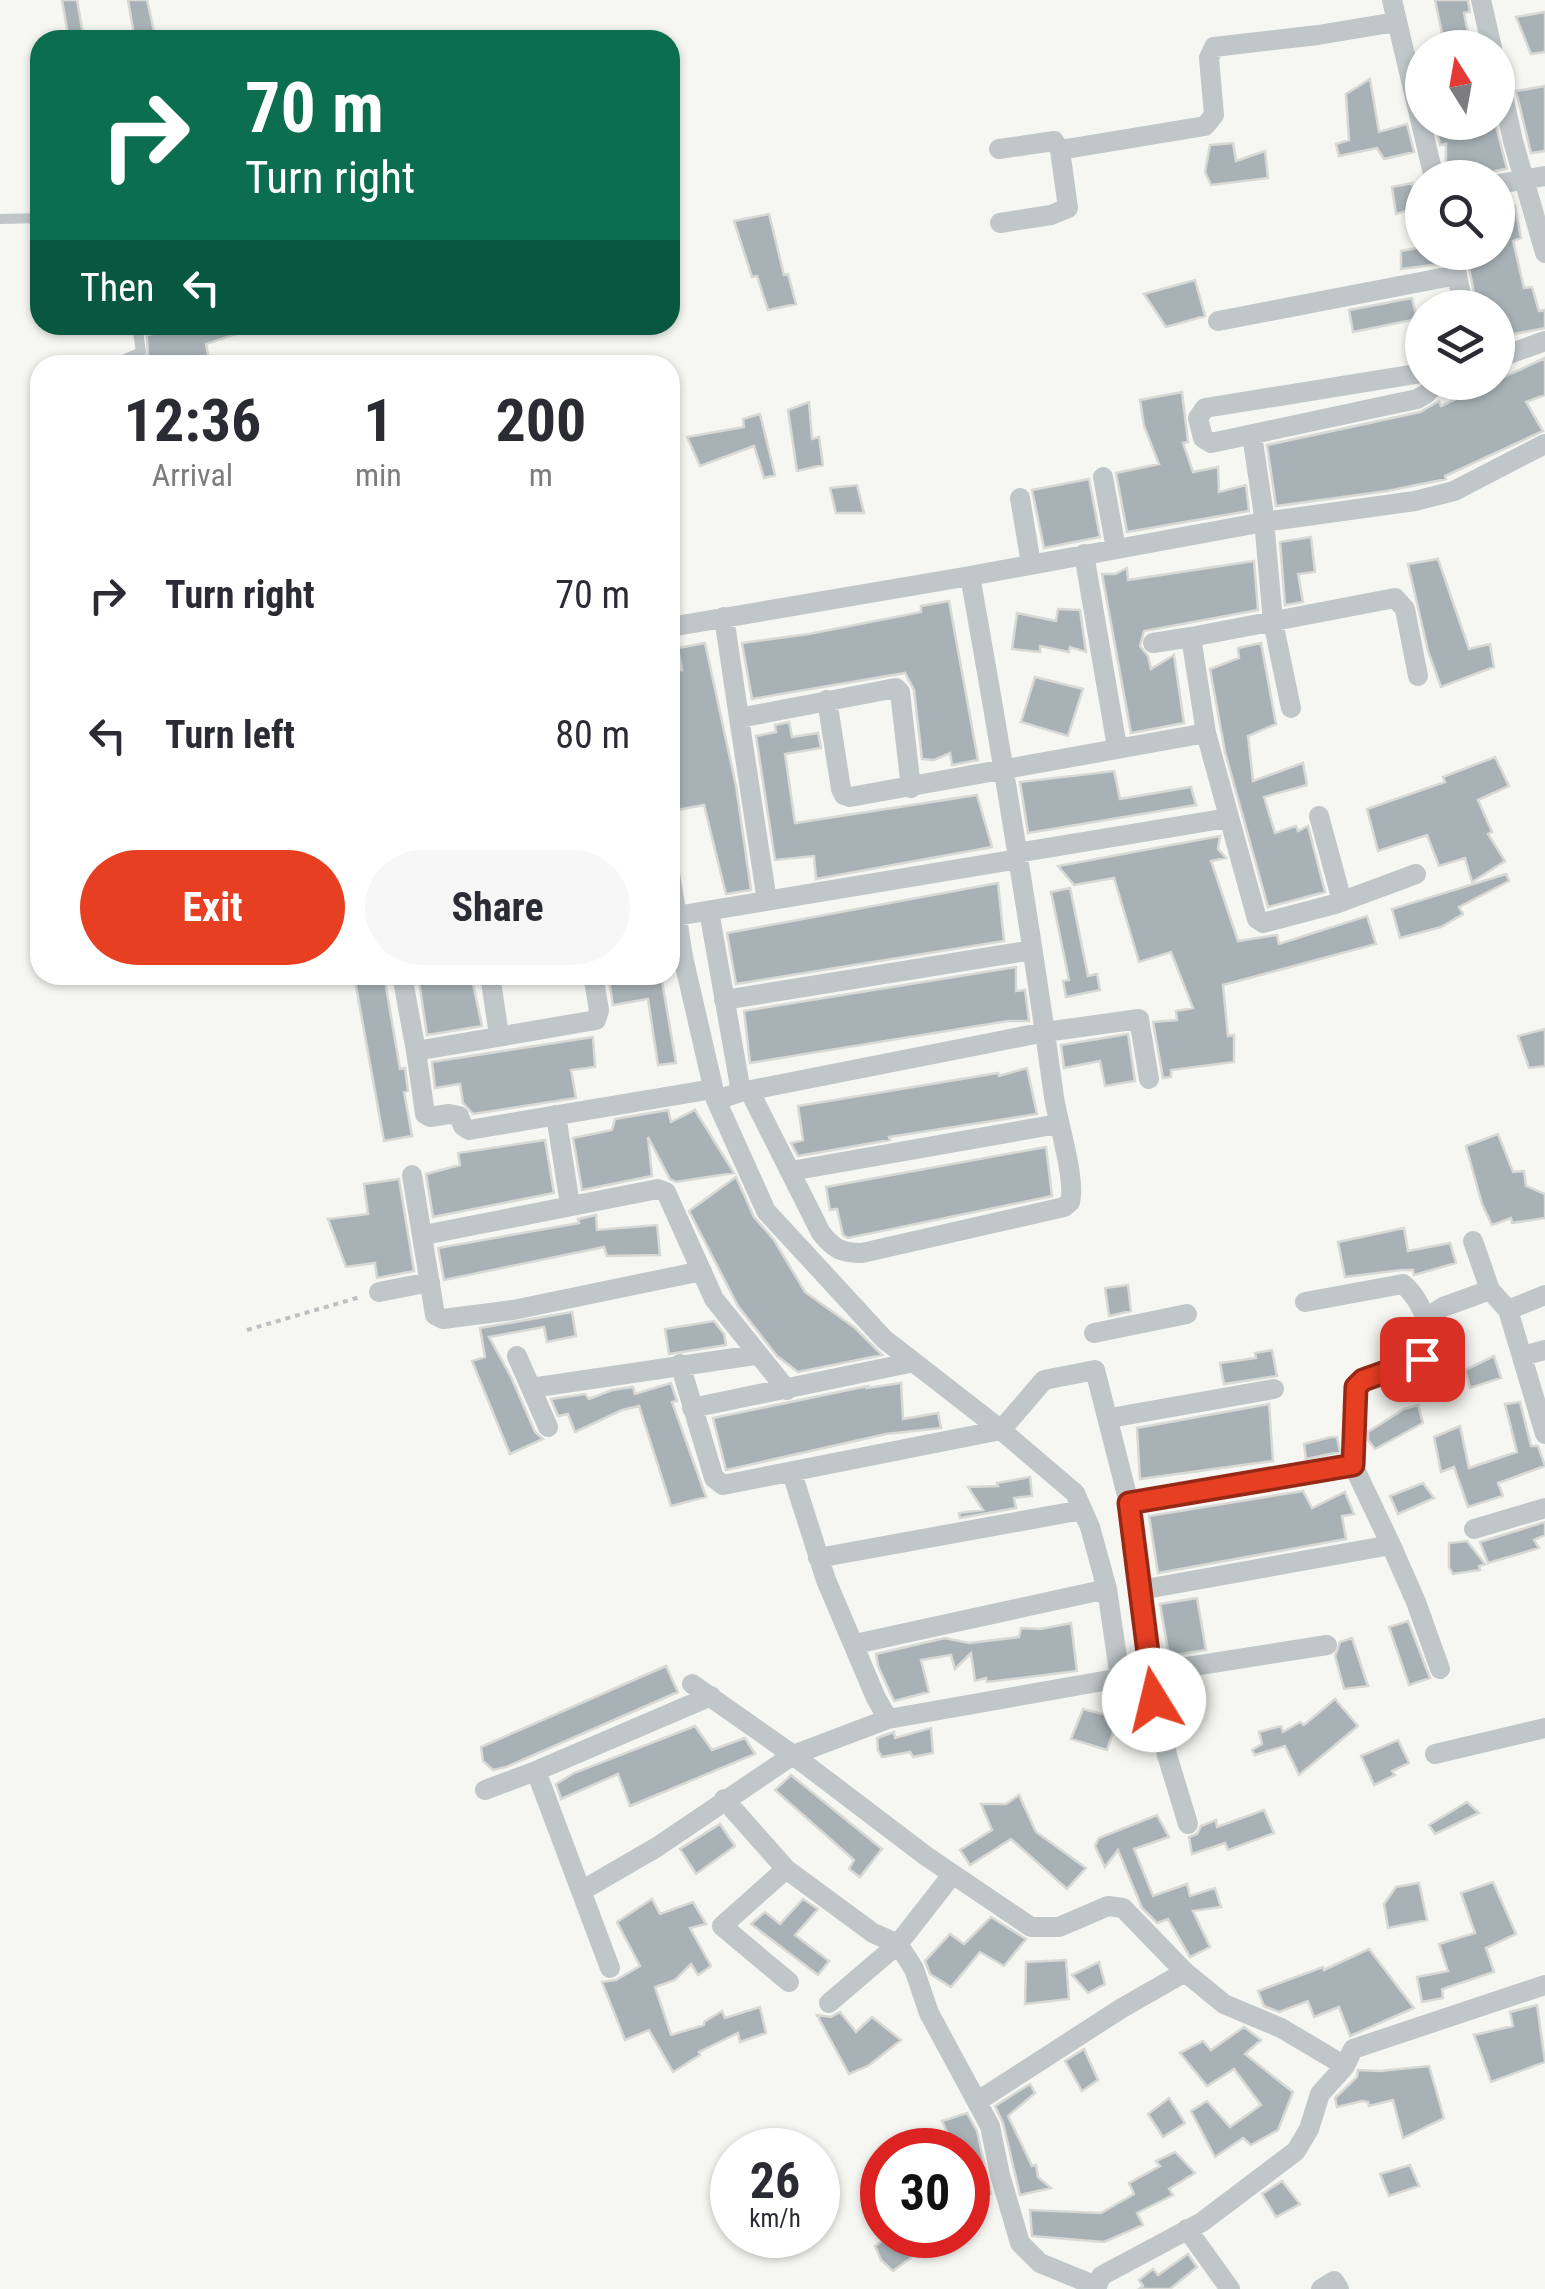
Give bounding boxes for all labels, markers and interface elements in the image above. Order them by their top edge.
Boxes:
north arrow [1405,30,1515,140]
map controls [1405,30,1515,400]
text: 70 m [245,67,384,149]
icon: right [80,70,210,200]
text: Turn right [245,151,415,204]
button: search [1405,160,1515,270]
icon: left [174,260,229,315]
text: Then [80,266,154,310]
button: layers [1405,290,1515,400]
text: 12:36 [124,385,261,456]
text: 1 [363,385,394,456]
text: 200 [495,385,586,456]
text: Arrival [152,456,233,494]
text: min [355,456,402,494]
text: m [529,456,553,494]
icon: right [80,568,135,623]
text: Turn right [165,573,315,617]
text: 70 m [555,573,630,617]
icon: left [80,708,135,763]
text: Turn left [165,713,295,757]
text: 80 m [555,713,630,757]
button: Exit [80,850,345,965]
button: Share [365,850,630,965]
pin [1380,1317,1465,1402]
icon: arrive [1395,1332,1450,1387]
position arrow [1102,1648,1206,1752]
speed limit sign: 30 [860,2128,990,2258]
text: 26 [750,2152,800,2210]
text: km/h [749,2204,801,2233]

